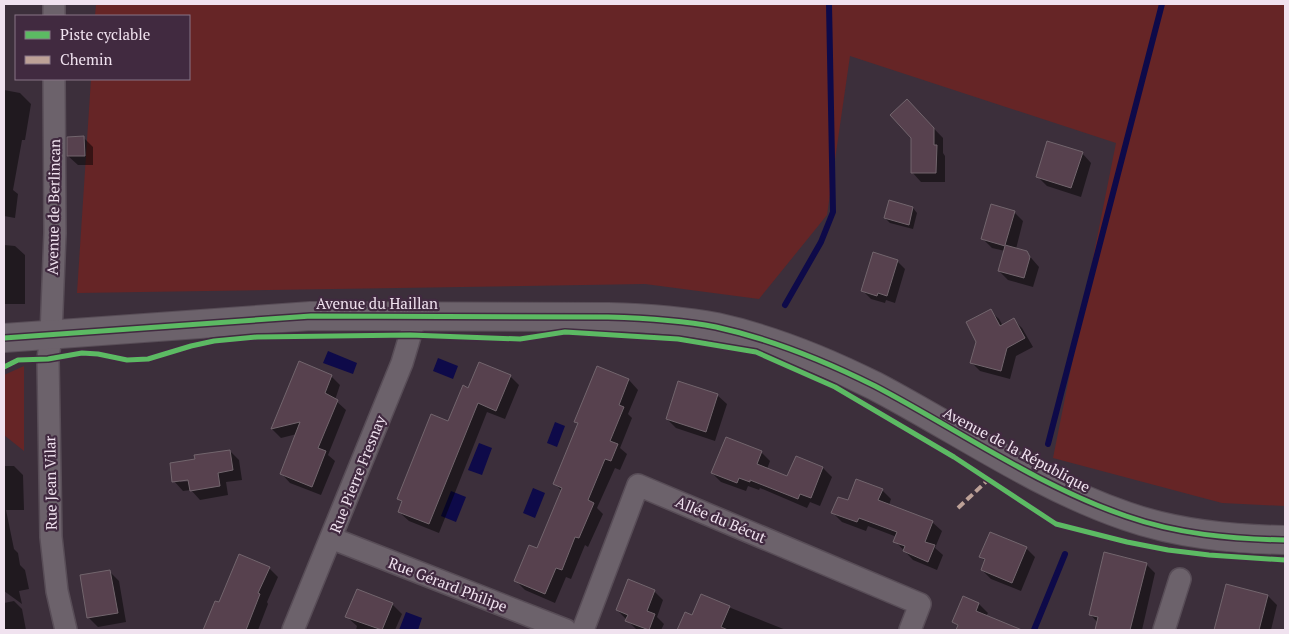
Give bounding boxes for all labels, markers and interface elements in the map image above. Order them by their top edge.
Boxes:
legend [15,15,190,80]
text: Piste cyclable [60,24,150,44]
text: Chemin [60,49,112,69]
street label: Avenue de Berlincan [42,139,64,275]
street label: Avenue du Haillan [316,293,438,313]
street label: Avenue de la République [940,402,1094,496]
street label: Rue Pierre Fresnay [324,412,390,536]
street label: Rue Jean Vilar [39,435,61,530]
street label: Allée du Bécut [673,491,770,547]
street label: Rue Gérard Philipe [386,552,510,616]

